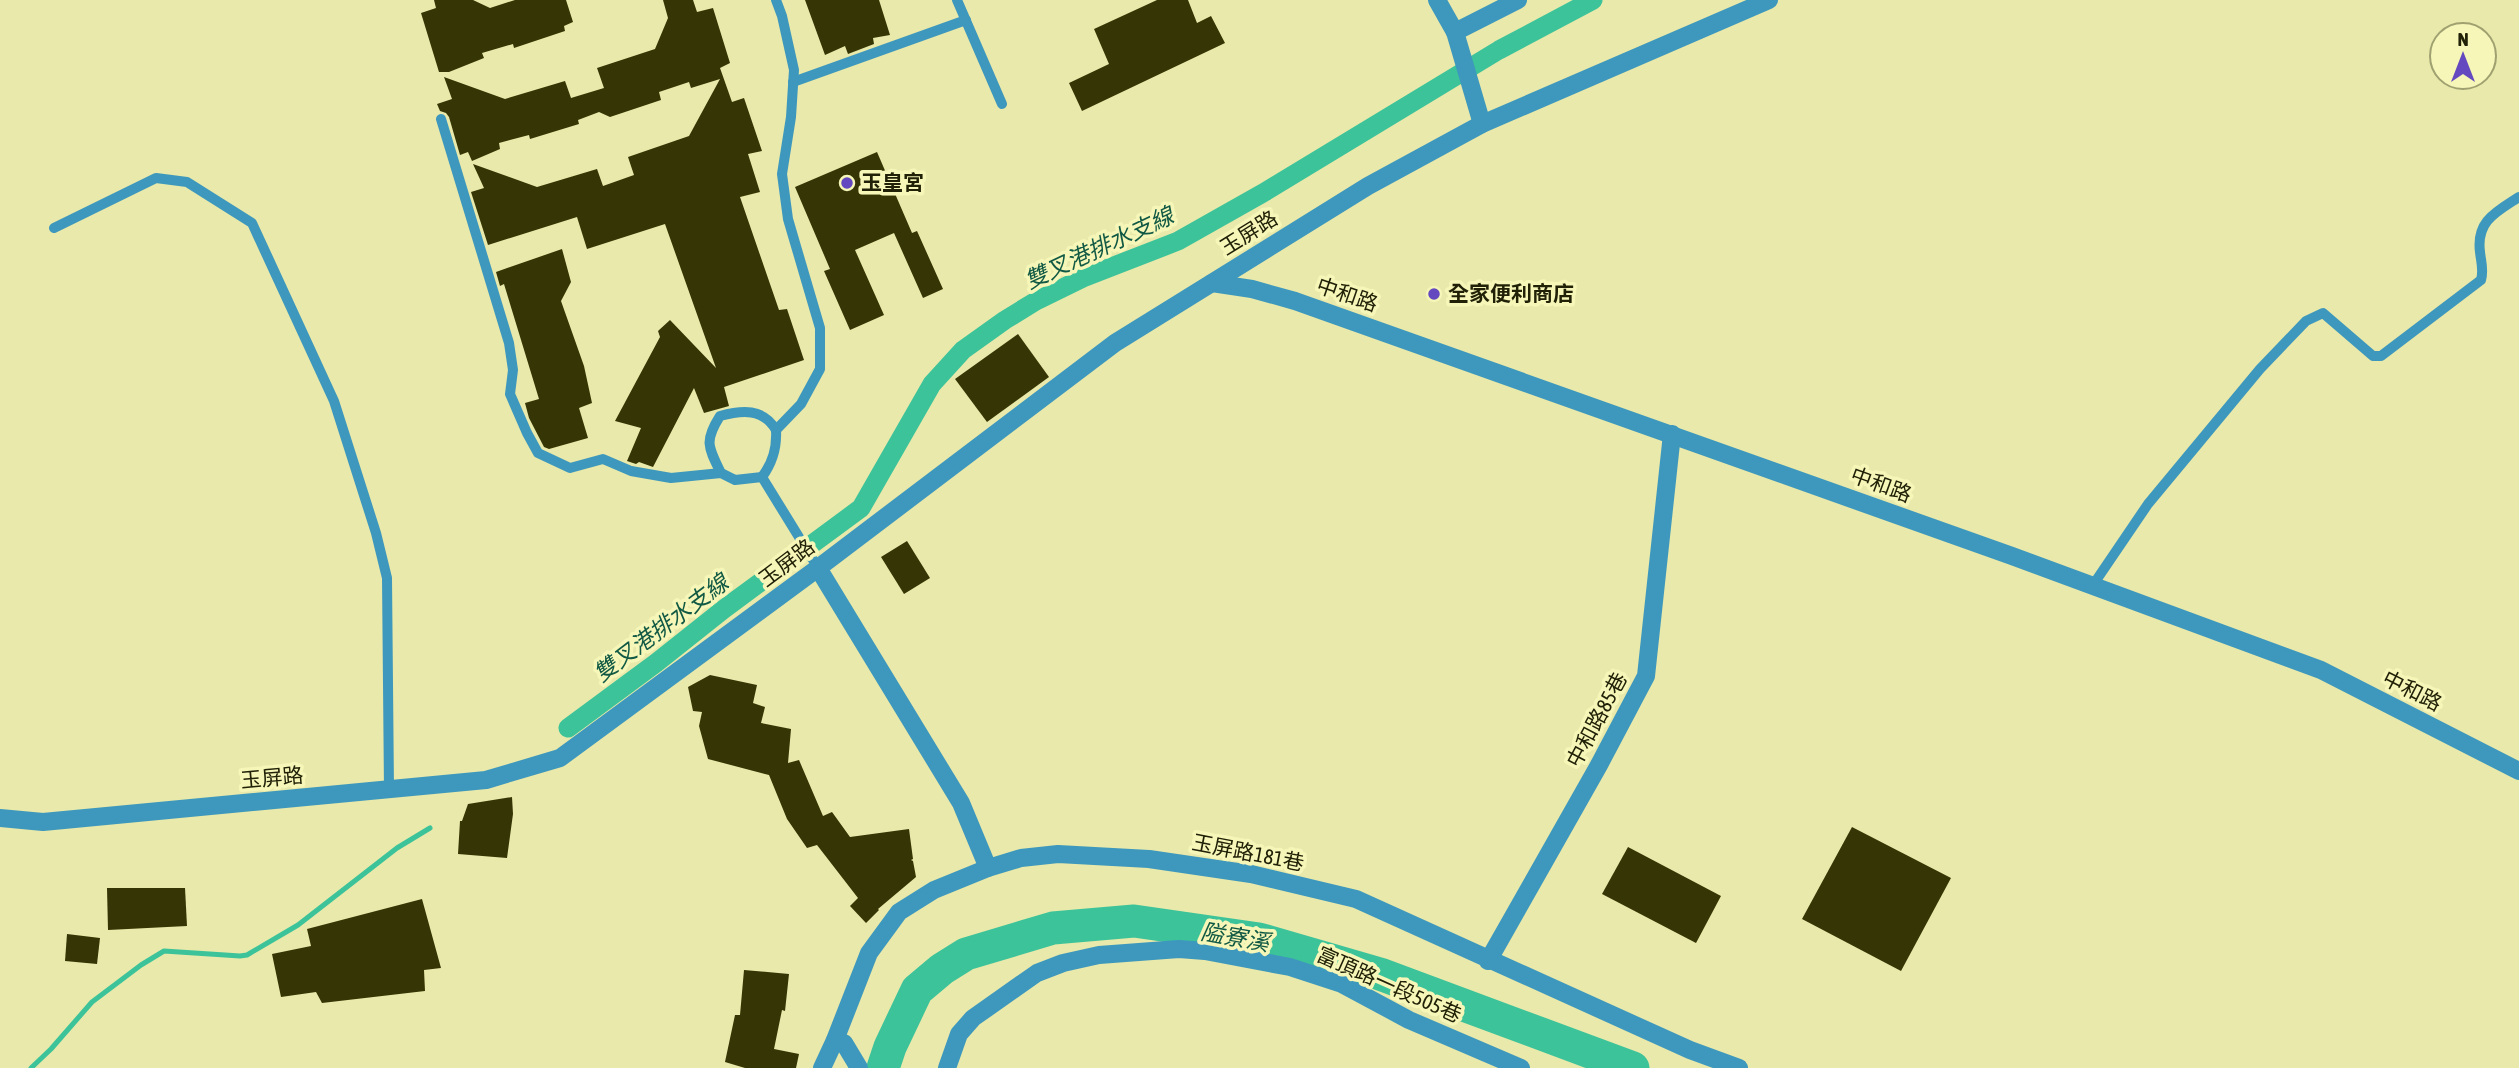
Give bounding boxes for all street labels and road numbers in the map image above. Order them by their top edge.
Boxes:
street label: 玉屏路 [1215,205,1282,259]
street label: 中和路 [1314,272,1381,316]
street label: 中和路 [1848,462,1915,506]
street label: 玉屏路 [754,534,819,591]
street label: 中和路 [2379,665,2446,715]
street label: 中和路85巷 [1561,668,1631,771]
street label: 玉屏路 [239,762,304,792]
street label: 玉屏路181巷 [1190,829,1306,875]
street label: 富頂路一段505巷 [1313,941,1465,1027]

